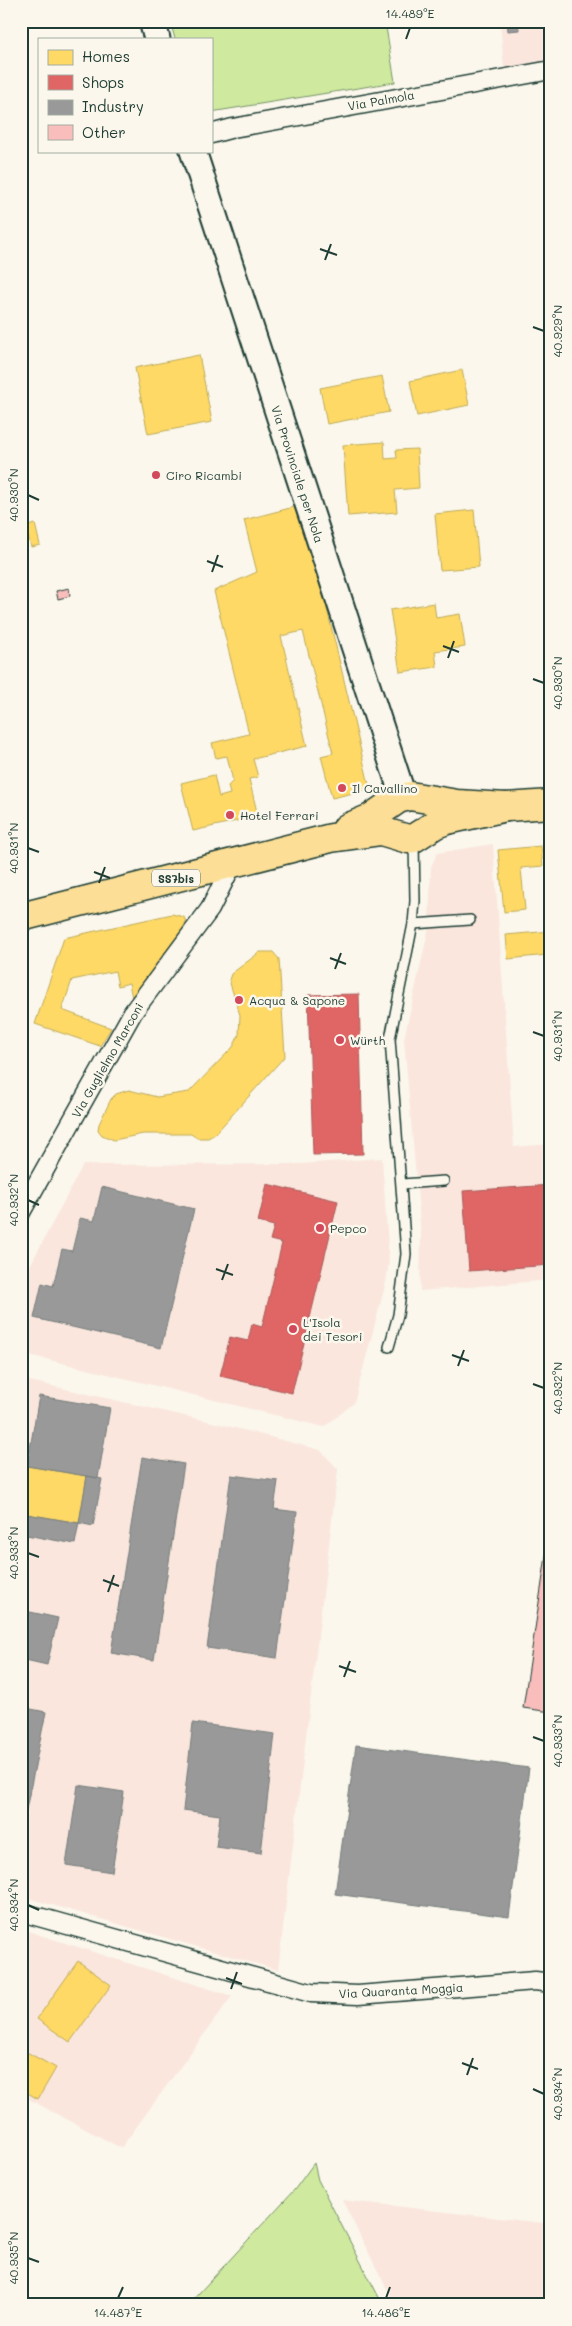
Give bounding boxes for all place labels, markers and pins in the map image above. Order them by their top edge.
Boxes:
place label: Ciro Ricambi [166,467,242,483]
marker: Ciro Ricambi [150,469,162,481]
place label: Il Cavallino [352,780,417,796]
marker: Il Cavallino [336,782,348,794]
place label: Hotel Ferrari [240,807,319,823]
marker: Hotel Ferrari [224,809,236,821]
place label: Acqua & Sapone [249,992,345,1008]
marker: Acqua & Sapone [233,994,245,1006]
place label: Würth [350,1032,385,1048]
marker: Würth [334,1034,346,1046]
place label: Pepco [330,1220,366,1236]
marker: Pepco [314,1222,326,1234]
place label: L'Isola dei Tesori [303,1314,362,1344]
marker: L'Isola dei Tesori [287,1323,299,1335]

